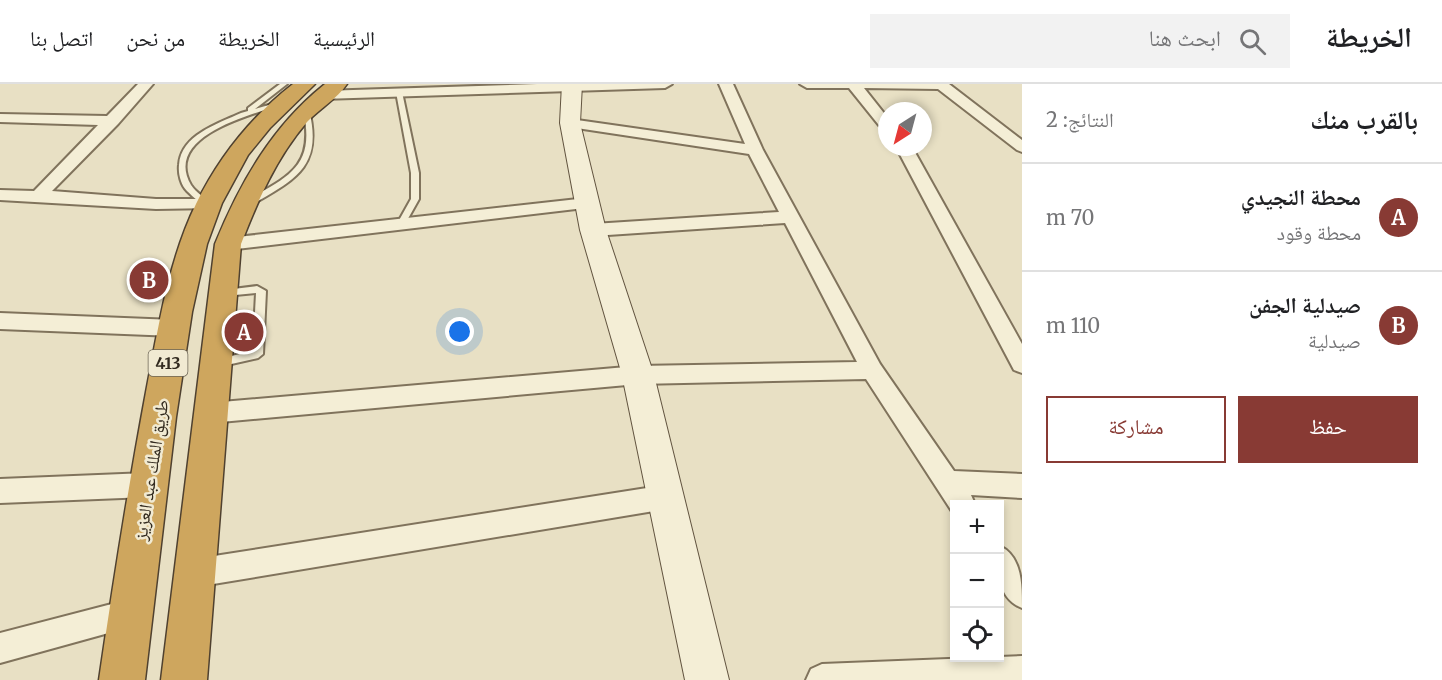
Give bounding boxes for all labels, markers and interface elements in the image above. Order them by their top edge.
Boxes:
search box [870,14,1290,68]
text: الخريطة [1326,19,1412,55]
text: ابحث هنا [1149,24,1221,52]
text: اتصل بنا [30,25,93,52]
text: من نحن [126,25,185,52]
text: الخريطة [218,25,280,52]
text: الرئيسية [313,25,375,52]
icon: search [1236,25,1269,58]
north arrow [878,102,932,156]
text: بالقرب منك [1310,103,1418,136]
text: النتائج: 2 [1046,107,1114,132]
text: محطة النجيدي [1241,183,1361,211]
text: 70 m [1046,205,1094,230]
text: A [1391,205,1406,230]
text: محطة وقود [1277,220,1361,245]
pin: B [130,258,168,302]
text: صيدلية الجفن [1249,291,1361,319]
pin: A [224,310,264,354]
text: 110 m [1046,313,1100,338]
text: B [1392,313,1406,338]
your location [445,317,474,346]
text: صيدلية [1308,328,1361,353]
road number: 413 [148,350,188,376]
button: مشاركة [1046,396,1226,463]
button: حفظ [1238,396,1418,463]
street label: طريق الملك عبد العزيز [128,398,173,543]
map controls [950,500,1004,662]
button: + [950,500,1004,554]
button: − [950,554,1004,608]
button: locate [950,608,1004,662]

